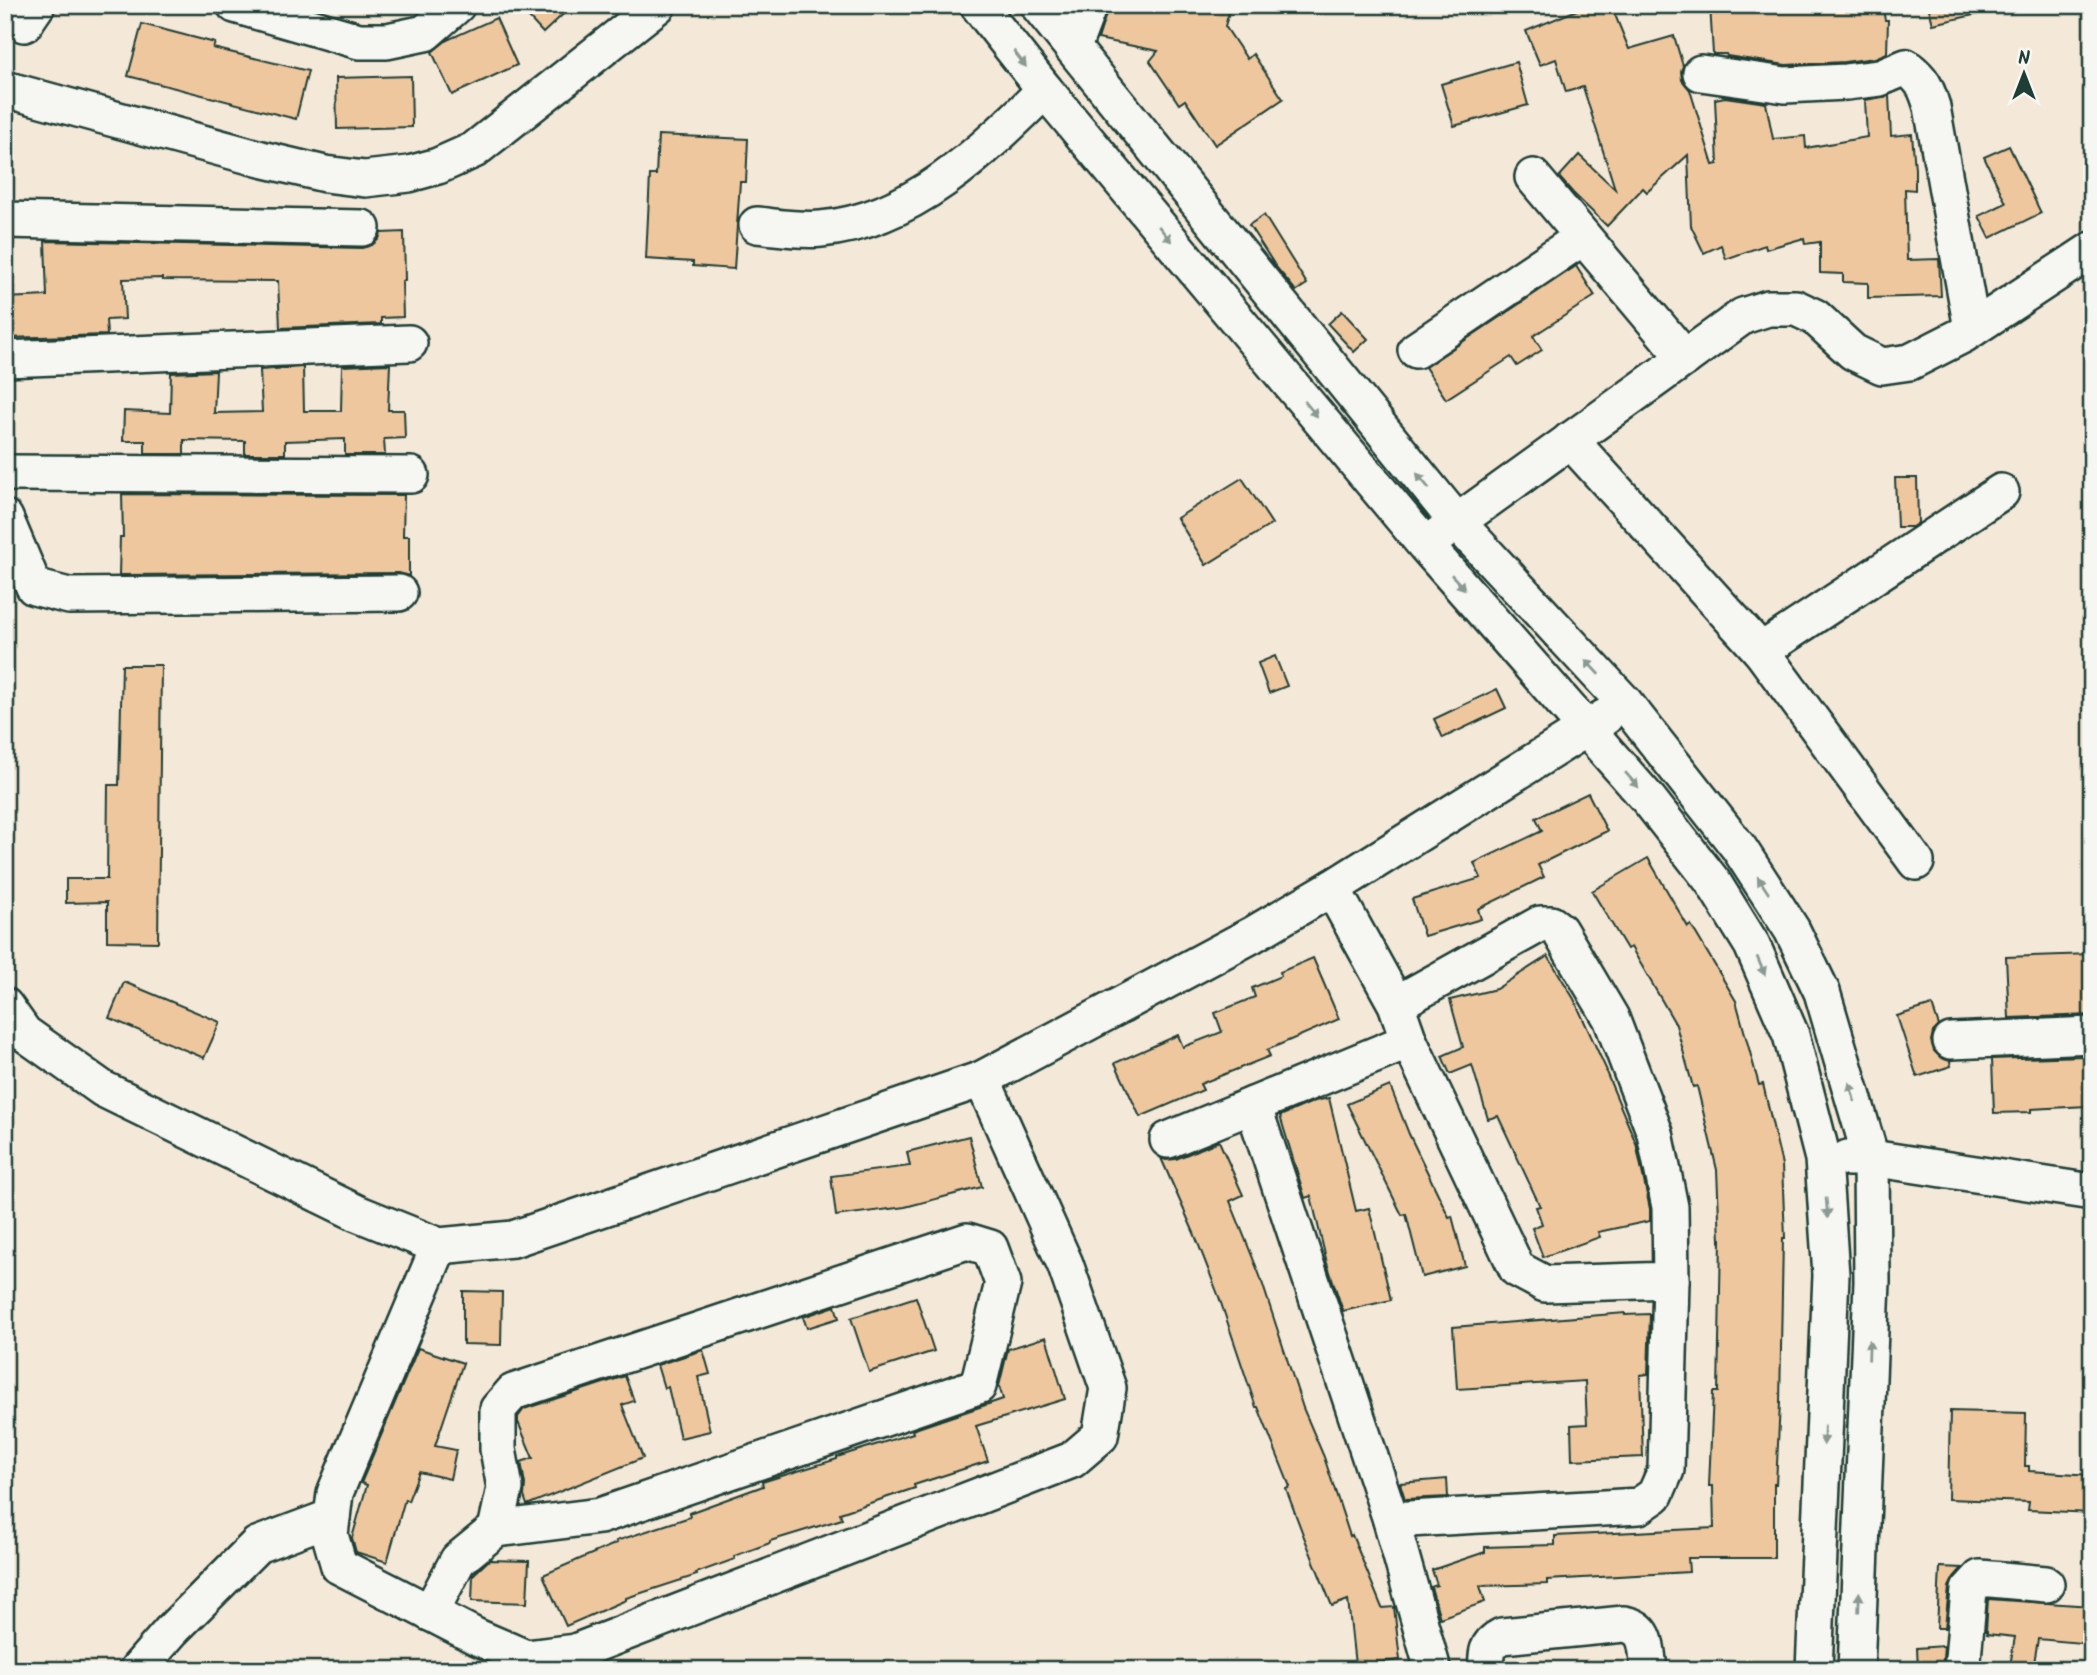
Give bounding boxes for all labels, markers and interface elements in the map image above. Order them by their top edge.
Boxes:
north arrow [1988,38,2058,108]
text: N [2018,44,2030,74]
one-way arrow [1012,49,1027,67]
one-way arrow [1157,226,1172,243]
one-way arrow [1303,400,1318,417]
one-way arrow [1416,472,1431,489]
one-way arrow [1450,574,1465,591]
one-way arrow [1584,659,1600,676]
one-way arrow [1624,772,1639,789]
one-way arrow [1756,875,1769,894]
one-way arrow [1756,956,1767,977]
one-way arrow [1847,1081,1857,1102]
one-way arrow [1822,1197,1833,1219]
one-way arrow [1864,1339,1875,1361]
one-way arrow [1818,1424,1829,1446]
one-way arrow [1853,1590,1864,1612]

